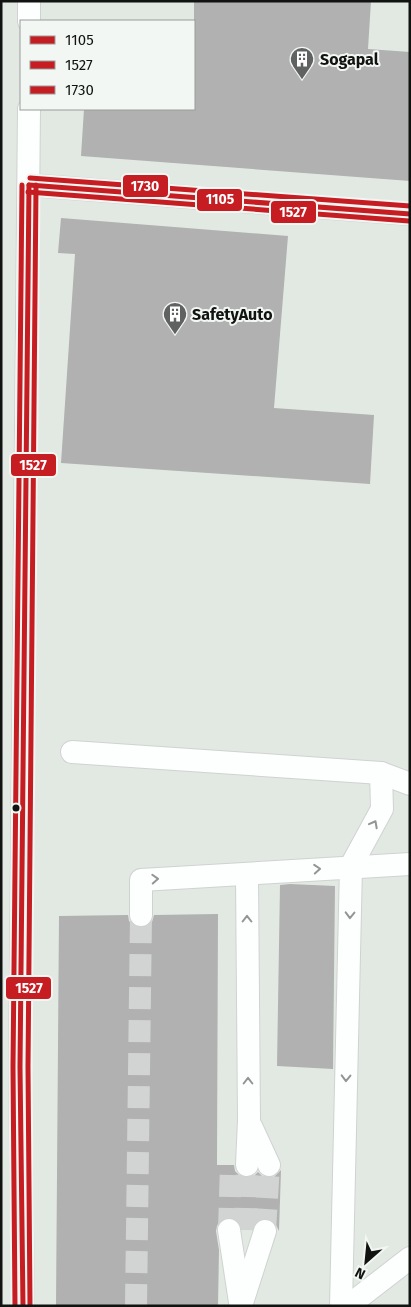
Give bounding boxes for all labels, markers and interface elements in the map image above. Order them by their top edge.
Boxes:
legend [20,20,195,110]
text: 1105 [65,31,94,49]
building icon: Sogapal [289,46,315,80]
place label: Sogapal [320,50,379,69]
text: 1527 [65,56,93,74]
text: 1730 [65,81,94,99]
line badge: 1730 [122,174,169,198]
text: 1730 [131,178,159,195]
line badge: 1105 [196,188,243,212]
text: 1105 [206,191,235,208]
line badge: 1527 [270,200,317,224]
text: 1527 [279,204,307,221]
building icon: SafetyAuto [162,301,188,335]
place label: SafetyAuto [192,305,273,324]
line badge: 1527 [10,453,57,477]
text: 1527 [19,457,47,474]
unlabelled marker [11,803,21,813]
one-way arrow [368,820,378,829]
one-way arrow [313,864,321,875]
one-way arrow [151,874,159,885]
one-way arrow [345,912,355,919]
one-way arrow [242,914,252,922]
line badge: 1527 [5,976,52,1000]
text: 1527 [15,980,43,997]
one-way arrow [341,1074,351,1082]
one-way arrow [243,1077,253,1084]
north arrow [341,1237,391,1287]
text: N [352,1263,368,1283]

